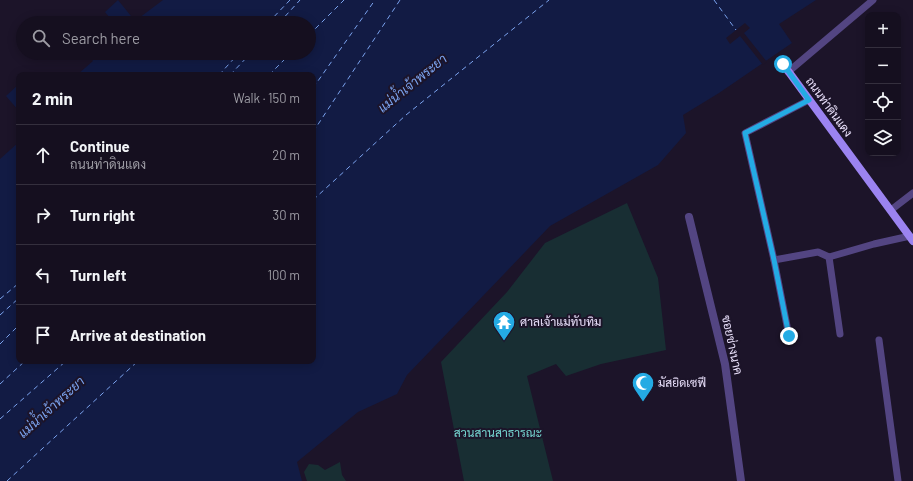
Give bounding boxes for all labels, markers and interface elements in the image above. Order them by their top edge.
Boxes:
map controls [865,12,901,156]
button: + [865,12,901,48]
search box [16,16,316,60]
icon: search [30,27,52,49]
text: Search here [62,29,140,47]
water label: แม่น้ำเจ้าพระยา [372,47,450,116]
button: − [865,48,901,84]
route start [774,55,792,73]
street label: ถนนท่าดินแดง [804,74,856,139]
button: locate [865,84,901,120]
text: 2 min [32,88,73,108]
text: Walk · 150 m [233,90,300,106]
button: layers [865,120,901,156]
text: Continue [70,137,130,155]
icon: ahead [32,144,54,166]
text: 20 m [272,147,300,163]
text: ถนนท่าดินแดง [70,156,146,172]
icon: right [32,204,54,226]
text: Turn right [70,206,135,224]
text: 30 m [273,207,300,223]
icon: left [32,264,54,286]
text: Turn left [70,266,126,284]
text: 100 m [267,267,300,283]
temple icon: ศาลเจ้าแม่ทับทิม [491,309,517,342]
place label: ศาลเจ้าแม่ทับทิม [520,314,601,328]
street label: ซอยช่างนาค [720,314,746,376]
icon: arrive [32,324,54,346]
text: Arrive at destination [70,326,206,344]
route end [780,327,798,345]
water label: แม่น้ำเจ้าพระยา [12,370,88,441]
mosque icon: มัสยิดเซฟี [630,370,656,403]
place label: มัสยิดเซฟี [658,375,706,389]
park label: สวนสานสาธารณะ [454,425,542,439]

